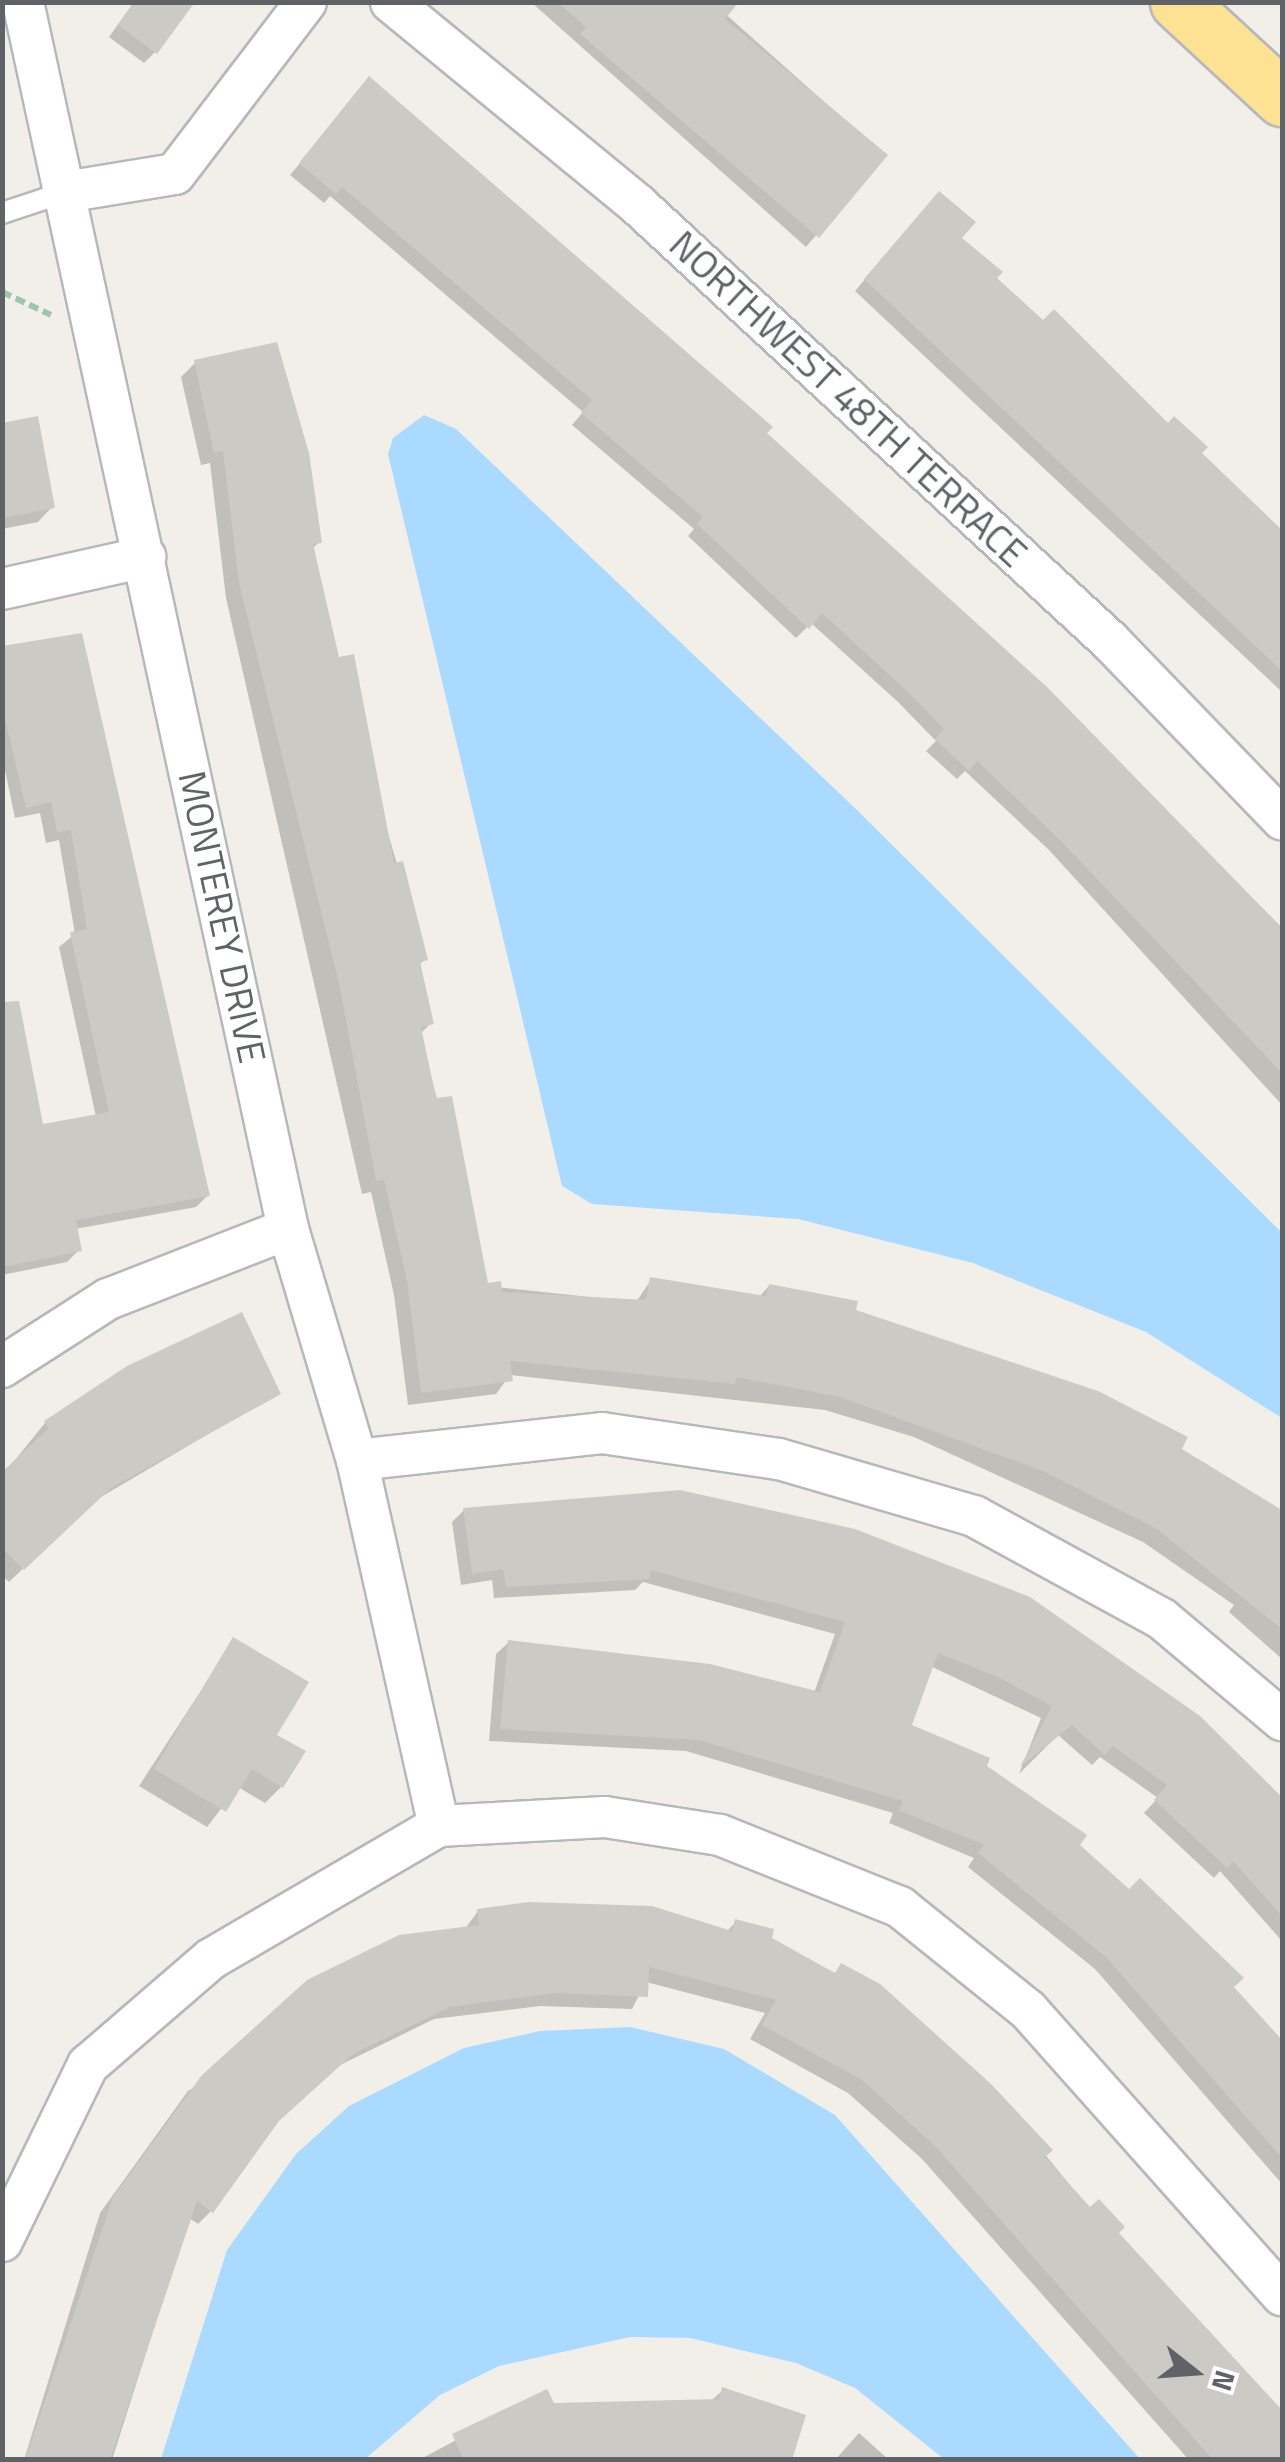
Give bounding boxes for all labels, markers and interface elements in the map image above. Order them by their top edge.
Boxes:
street label: NORTHWEST 48TH TERRACE [660,222,1036,576]
street label: MONTEREY DRIVE [169,767,275,1067]
north arrow [1145,2322,1245,2422]
text: N [1201,2365,1248,2396]

